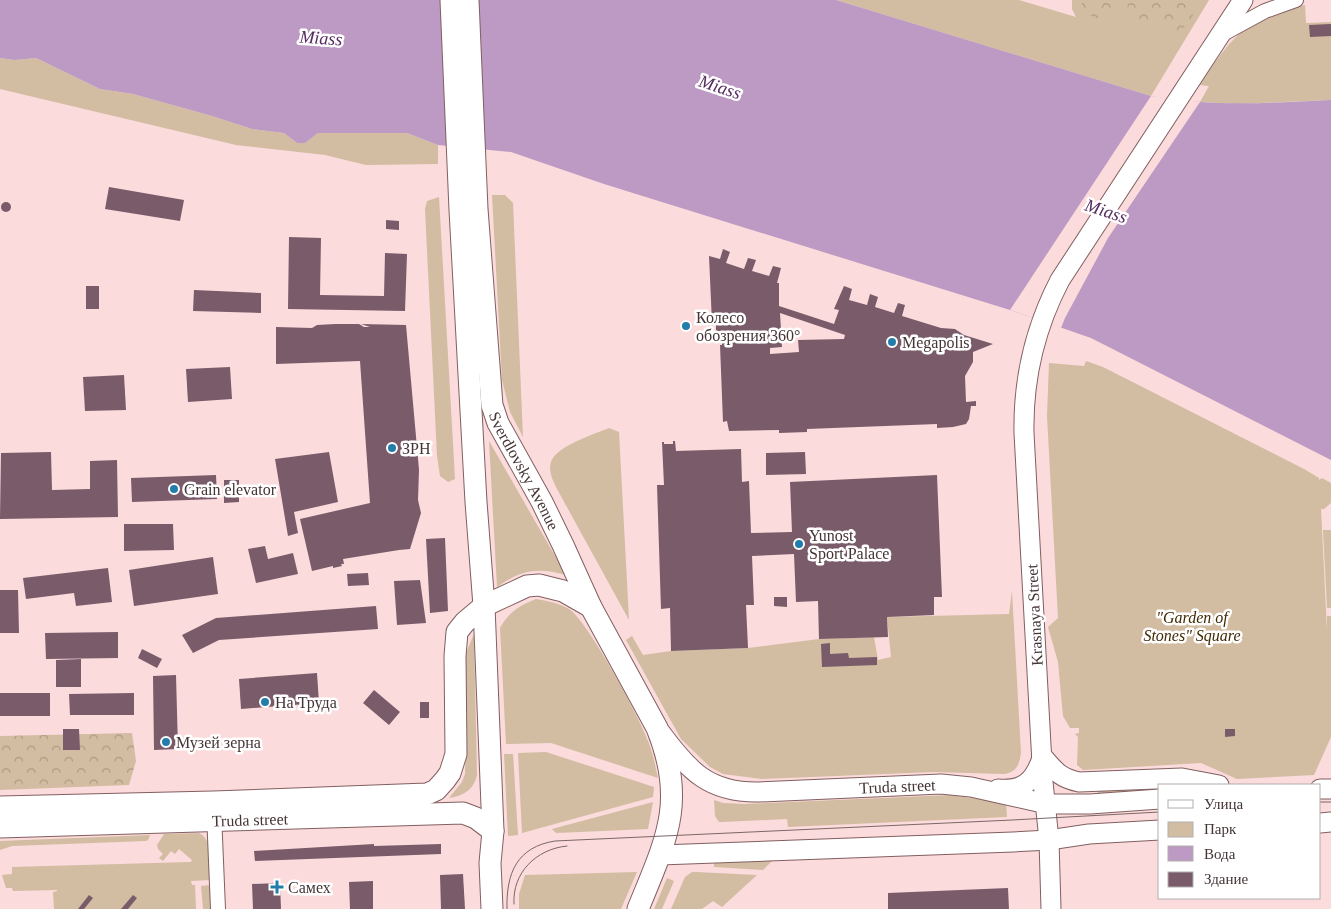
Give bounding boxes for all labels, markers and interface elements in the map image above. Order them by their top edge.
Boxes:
water label: Miass [298,26,343,49]
water label: Miass [696,71,744,103]
water label: Miass [1082,195,1130,227]
place label: Колесо обозрения 360° [696,309,800,345]
marker: Колесо обозрения 360° [680,320,692,332]
place label: Megapolis [902,334,970,352]
marker: Megapolis [886,336,898,348]
street label: Sverdlovsky Avenue [486,409,562,533]
place label: ЗРН [402,440,431,457]
marker: ЗРН [386,442,398,454]
place label: Grain elevator [184,481,277,498]
marker: Grain elevator [168,483,180,495]
place label: Yunost Sport Palace [809,527,889,563]
marker: Yunost Sport Palace [793,538,805,550]
street label: Krasnaya Street [1023,563,1047,666]
park label: "Garden of Stones" Square [1143,609,1241,645]
place label: На Труда [275,694,337,712]
marker: На Труда [259,696,271,708]
place label: Музей зерна [176,734,261,752]
marker: Музей зерна [160,736,172,748]
street label: Truda street [859,776,936,797]
legend [1158,784,1321,899]
text: Улица [1204,796,1243,812]
street label: Truda street [211,810,289,830]
text: Парк [1204,821,1237,837]
text: Вода [1204,846,1236,862]
text: Здание [1204,871,1248,887]
place label: Самех [288,879,331,896]
marker: Самех [270,880,284,894]

